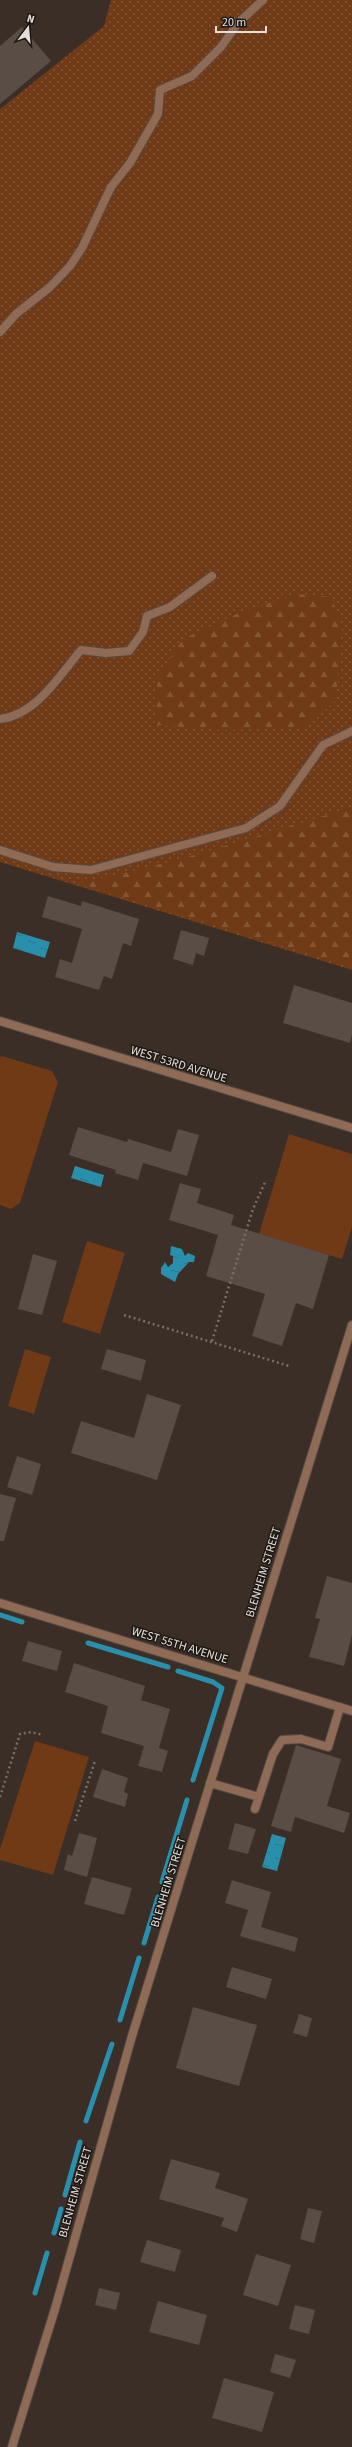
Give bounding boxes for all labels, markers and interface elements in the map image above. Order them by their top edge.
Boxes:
north arrow [8,8,48,48]
scale bar [216,8,266,34]
text: N [25,11,36,27]
text: 20 m [222,14,246,31]
street label: WEST 53RD AVENUE [129,1042,229,1087]
street label: BLENHEIM STREET [242,1524,286,1620]
street label: WEST 55TH AVENUE [130,1623,230,1668]
street label: BLENHEIM STREET [147,1834,191,1930]
street label: BLENHEIM STREET [54,2144,97,2240]

